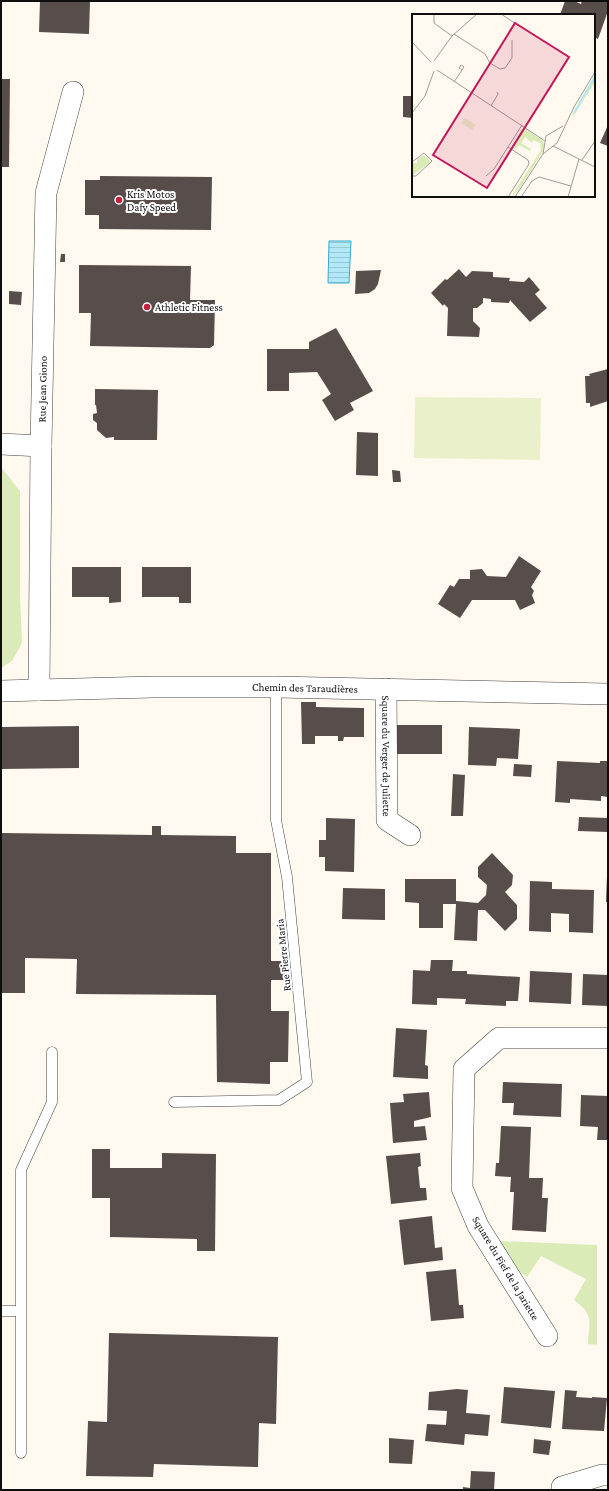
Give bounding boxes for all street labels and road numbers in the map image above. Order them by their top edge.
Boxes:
street label: Rue Jean Giono [35,355,49,422]
street label: Chemin des Taraudières [252,681,358,695]
street label: Square du Verger de Juliette [379,695,393,817]
street label: Rue Pierre Maria [273,918,293,992]
street label: Square du Fief de la Jariette [469,1214,542,1323]

